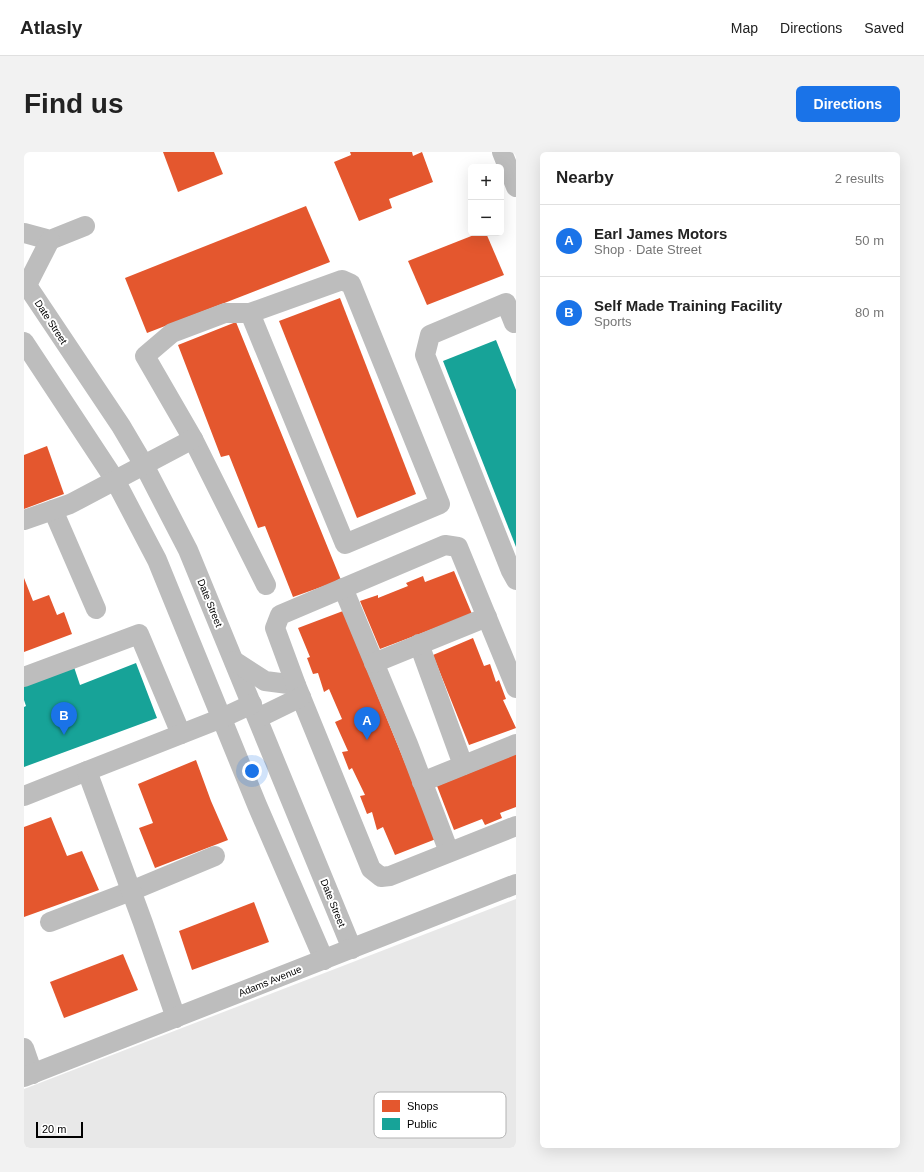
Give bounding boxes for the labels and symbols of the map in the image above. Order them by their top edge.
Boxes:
street label: Date Street [33,298,70,346]
street label: Date Street [195,577,225,629]
pin: B [51,702,77,735]
pin: A [354,707,380,740]
your location [242,761,262,781]
street label: Date Street [318,877,348,929]
street label: Adams Avenue [237,963,304,999]
legend [374,1092,506,1138]
text: Shops [407,1100,439,1112]
text: Public [407,1118,437,1130]
scale bar [36,1120,83,1139]

